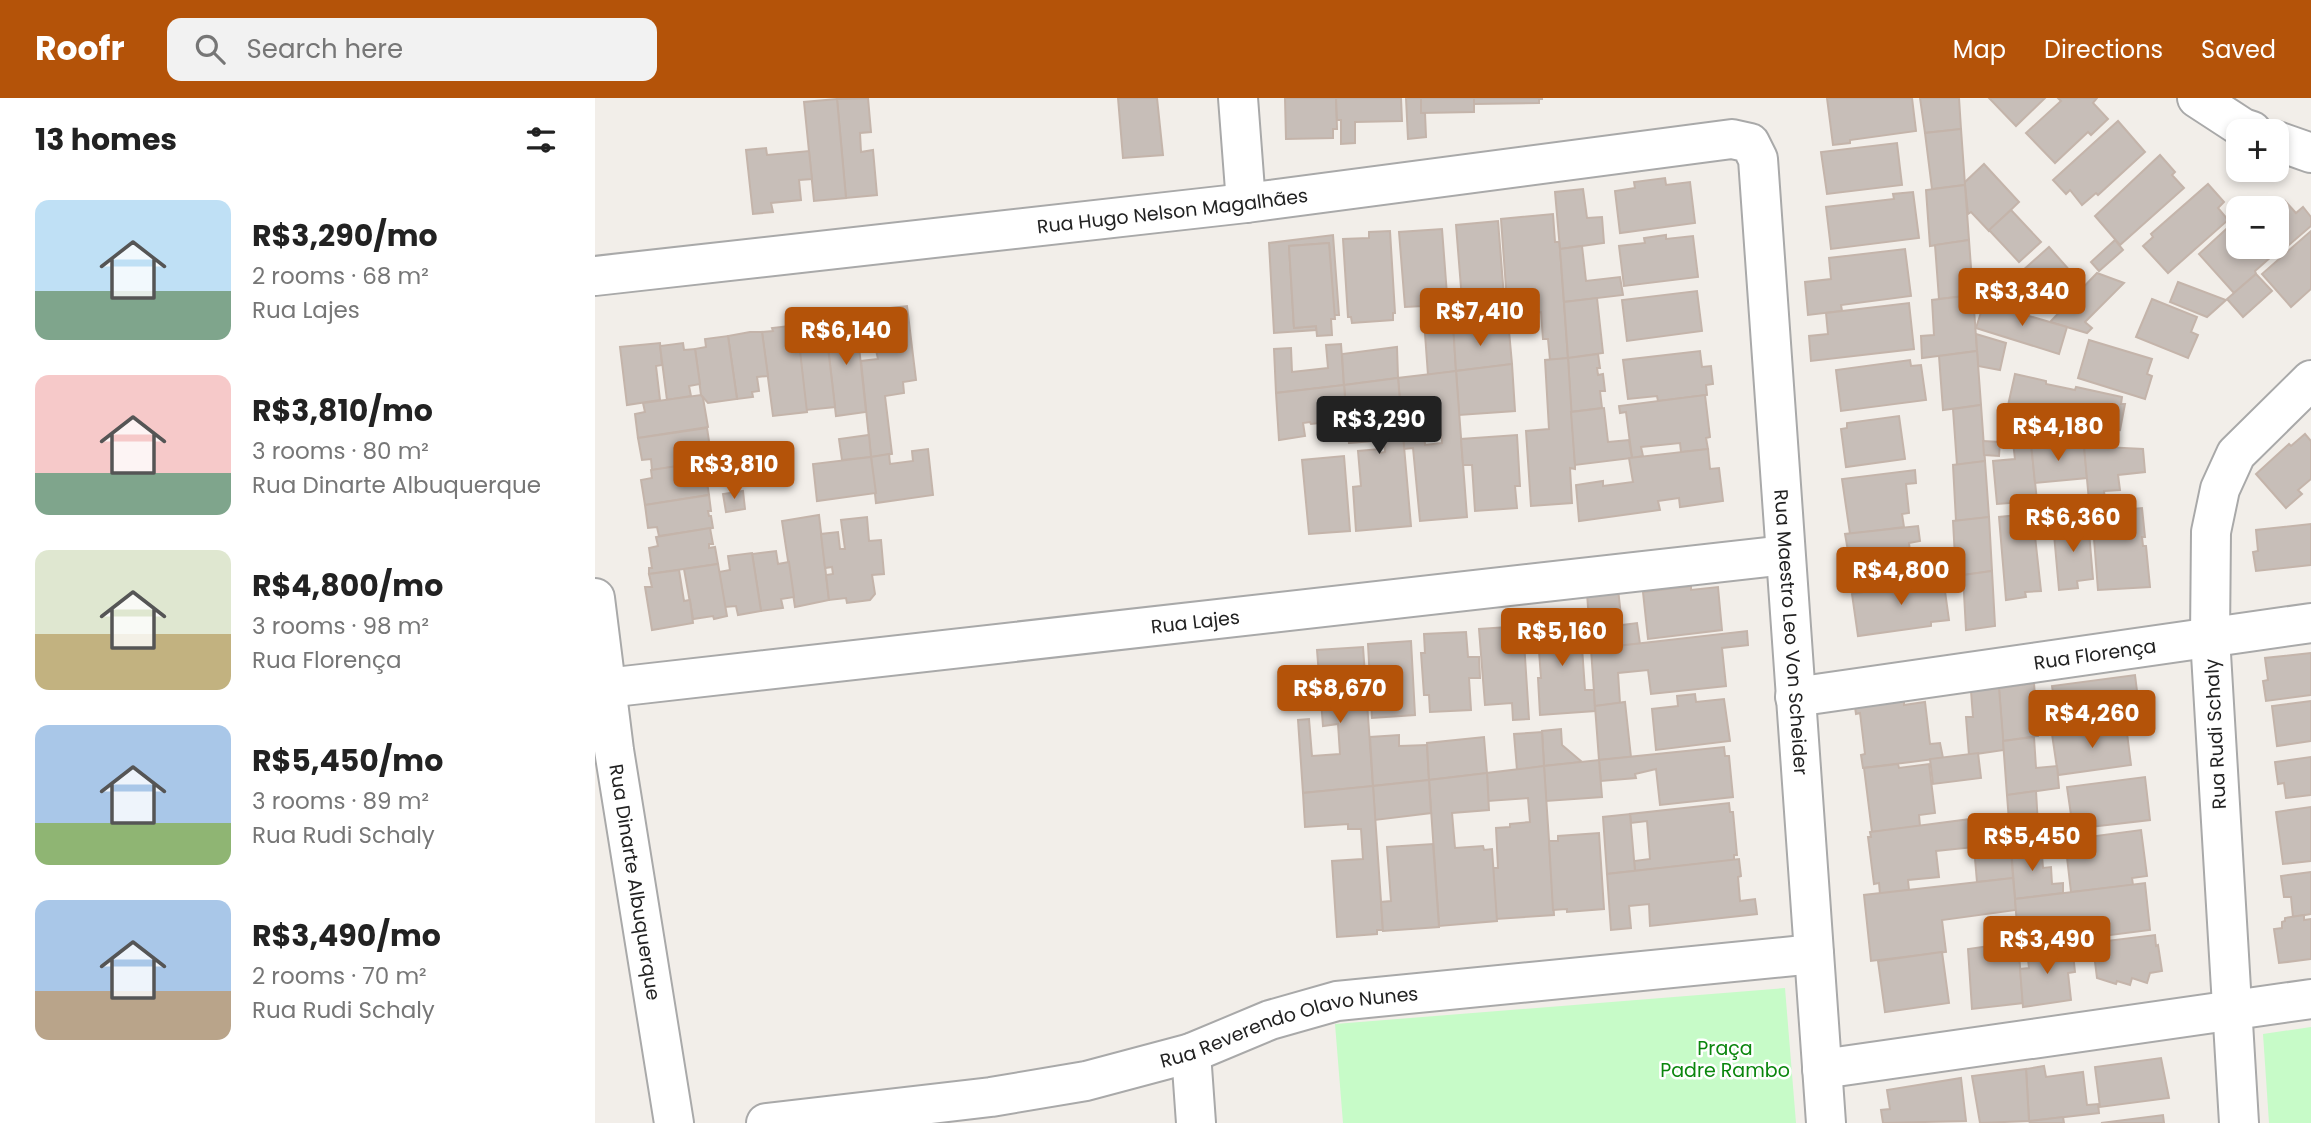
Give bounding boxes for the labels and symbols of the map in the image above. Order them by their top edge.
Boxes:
street label: Rua Hugo Nelson Magalhães [1035,182,1310,240]
pin: R$3,340 [1957,268,2087,328]
pin: R$7,410 [1415,288,1545,348]
pin: R$6,140 [781,308,911,367]
pin: R$3,290 [1314,396,1444,456]
pin: R$4,180 [1993,404,2123,463]
pin: R$3,810 [669,442,799,501]
street label: Rua Maestro Leo Von Scheider [1767,488,1814,776]
pin: R$6,360 [2008,494,2138,554]
pin: R$4,800 [1836,547,1966,607]
street label: Rua Lajes [1150,604,1241,640]
pin: R$5,160 [1497,608,1627,668]
street label: Rua Florença [2032,632,2158,677]
street label: Rua Rudi Schaly [2198,658,2233,810]
pin: R$8,670 [1275,666,1405,725]
pin: R$4,260 [2027,690,2157,750]
street label: Rua Dinarte Albuquerque [602,762,667,1002]
pin: R$5,450 [1967,814,2097,873]
pin: R$3,490 [1982,916,2112,976]
street label: Rua Reverendo Olavo Nunes [1157,980,1419,1075]
park label: Praça Padre Rambo [1660,1035,1790,1084]

